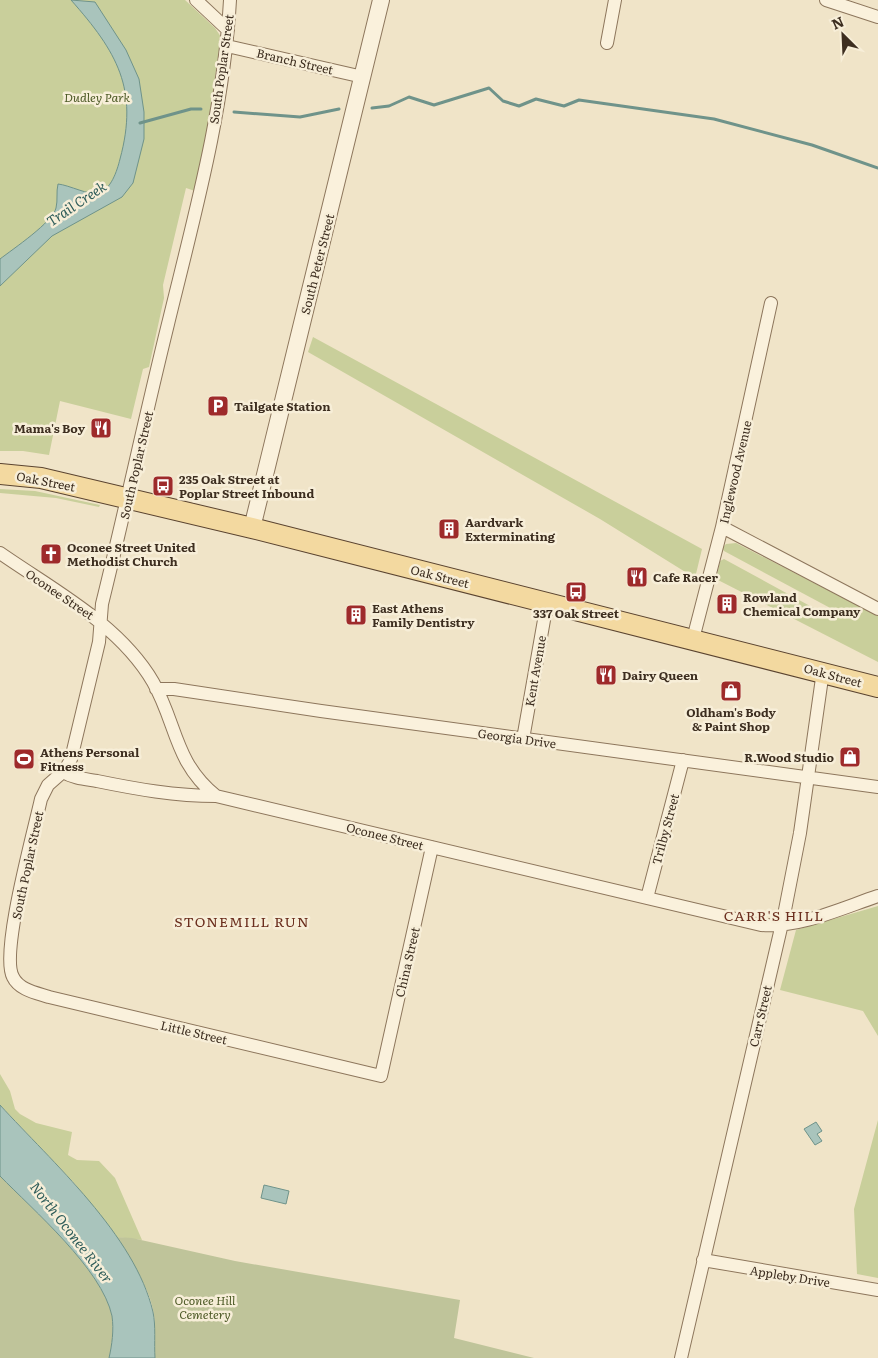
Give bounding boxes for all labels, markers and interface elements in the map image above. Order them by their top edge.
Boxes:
north arrow [818,10,868,60]
text: N [828,11,847,34]
street label: South Poplar Street [204,13,238,125]
street label: Branch Street [255,43,335,79]
park label: Dudley Park [64,88,130,106]
water label: Trail Creek [42,176,110,230]
street label: South Peter Street [296,212,338,316]
parking icon: Tailgate Station [206,394,230,418]
place label: Tailgate Station [234,397,331,415]
street label: South Poplar Street [115,409,157,521]
restaurant icon: Mama's Boy [89,416,113,440]
place label: Mama's Boy [14,419,86,437]
street label: Inglewood Avenue [714,419,756,525]
street label: Oak Street [15,466,77,496]
place label: 235 Oak Street at Poplar Street Inbound [179,470,314,502]
bus stop icon: 235 Oak Street at Poplar Street Inbound [151,474,175,498]
place label: Aardvark Exterminating [465,513,556,545]
building icon: Aardvark Exterminating [437,517,461,541]
place label: Oconee Street United Methodist Church [67,538,196,570]
church icon: Oconee Street United Methodist Church [39,542,63,566]
street label: Oak Street [409,560,471,592]
street label: Oconee Street [22,564,98,624]
restaurant icon: Cafe Racer [625,565,649,589]
place label: Cafe Racer [653,568,718,586]
bus stop icon: 337 Oak Street [564,580,588,604]
place label: Rowland Chemical Company [743,588,861,620]
building icon: Rowland Chemical Company [715,592,739,616]
place label: East Athens Family Dentistry [372,599,475,631]
building icon: East Athens Family Dentistry [344,603,368,627]
place label: 337 Oak Street [533,604,620,622]
street label: Kent Avenue [520,634,550,708]
street label: Oak Street [802,659,864,691]
restaurant icon: Dairy Queen [594,663,618,687]
place label: Dairy Queen [622,666,699,684]
shop icon: Oldham's Body & Paint Shop [719,679,743,703]
place label: Oldham's Body & Paint Shop [686,703,777,735]
street label: Georgia Drive [477,724,557,752]
place label: Athens Personal Fitness [40,743,140,775]
shop icon: R.Wood Studio [838,745,862,769]
sports icon: Athens Personal Fitness [12,747,36,771]
place label: R.Wood Studio [744,748,835,766]
street label: Trilby Street [647,791,683,867]
street label: South Poplar Street [7,809,47,921]
street label: Oconee Street [344,818,426,854]
district label: CARR'S HILL [724,905,824,925]
district label: STONEMILL RUN [174,911,310,931]
street label: China Street [390,925,424,999]
street label: Carr Street [744,983,776,1049]
street label: Little Street [159,1016,229,1048]
water label: North Oconee River [26,1177,118,1287]
street label: Appleby Drive [749,1261,831,1291]
park label: Oconee Hill Cemetery [175,1291,236,1323]

